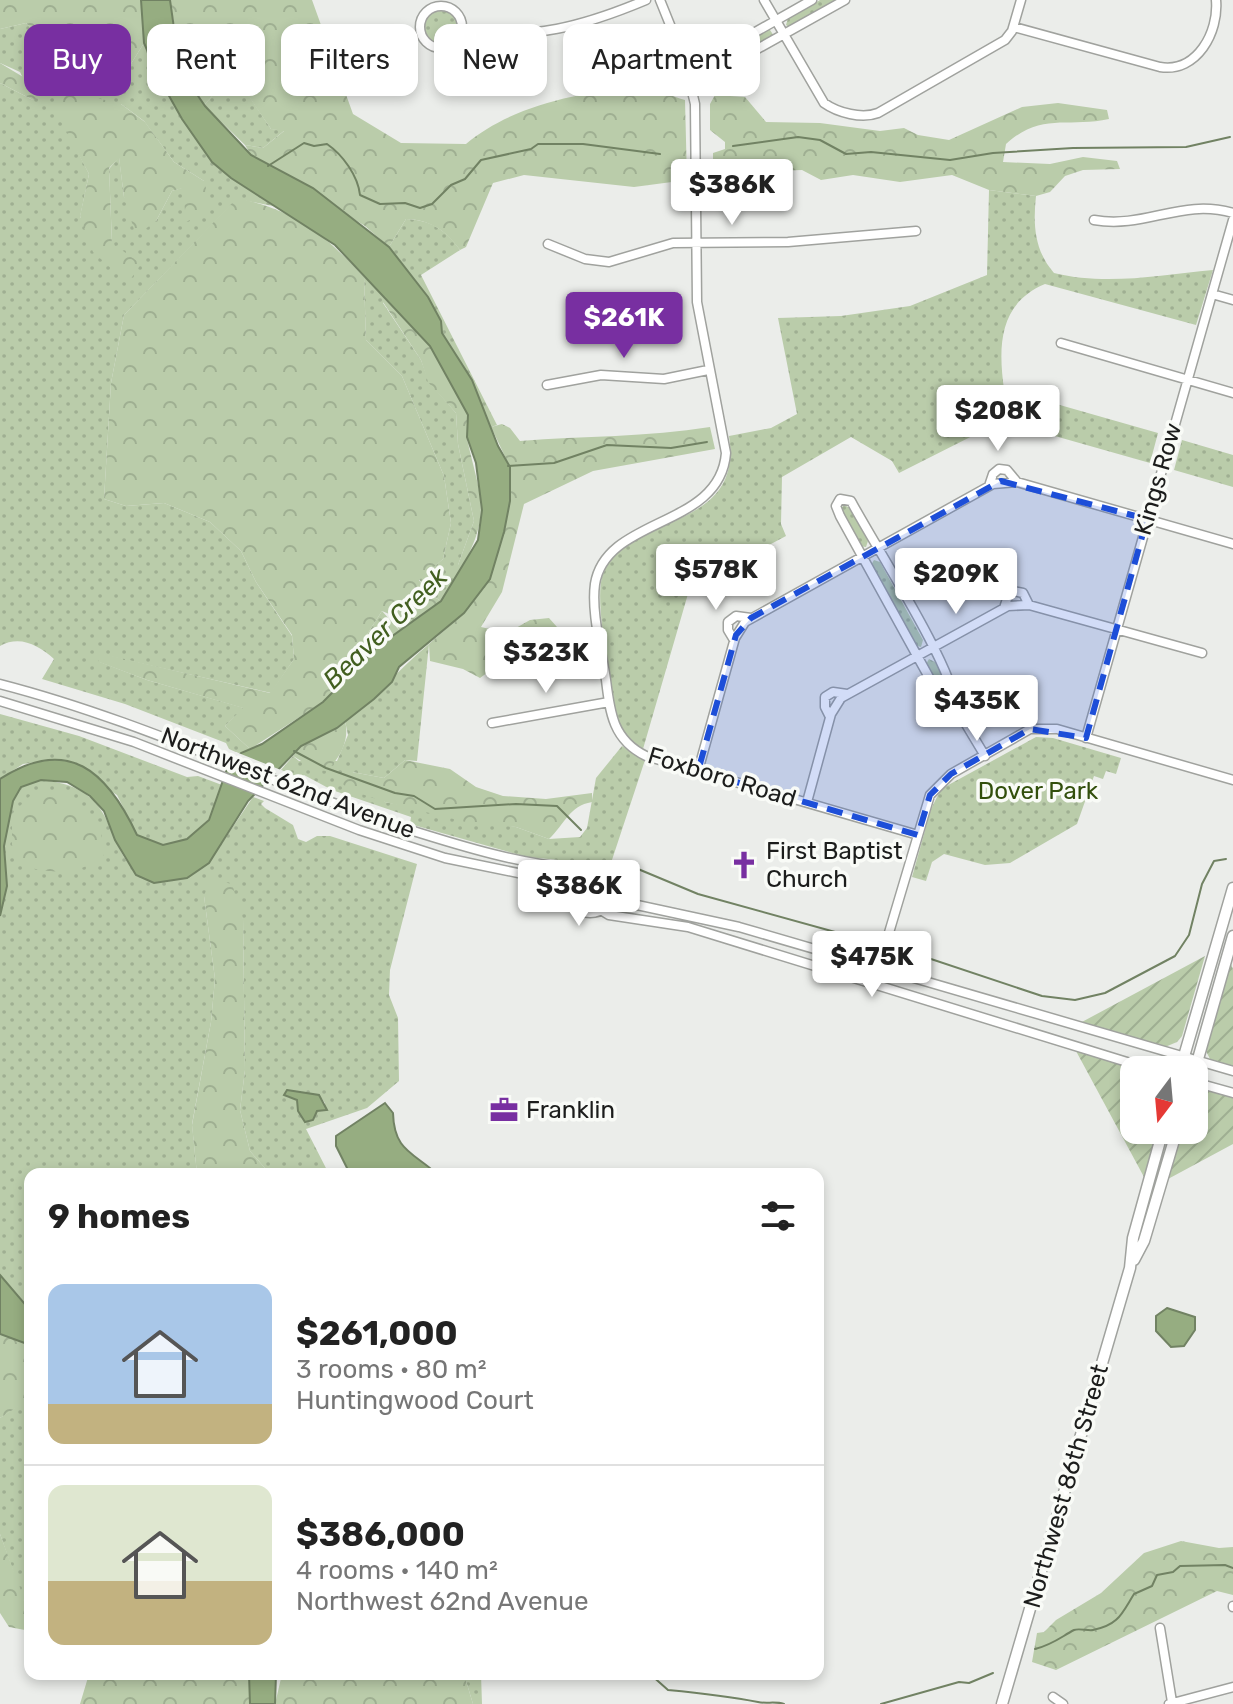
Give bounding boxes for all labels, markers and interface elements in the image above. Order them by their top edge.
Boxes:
chip: Buy [24,24,131,96]
chip: Rent [147,24,265,96]
chip: Filters [281,24,418,96]
chip: New [434,24,547,96]
chip: Apartment [563,24,760,96]
pin: $386K [676,159,788,227]
text: $386K [689,169,775,200]
pin: $261K [568,292,680,360]
text: $261K [584,302,664,333]
pin: $208K [942,385,1054,453]
text: $208K [955,395,1041,426]
street label: Kings Row [1129,420,1187,538]
pin: $578K [660,544,772,612]
pin: $209K [900,548,1012,616]
text: $578K [674,554,758,585]
text: $209K [913,558,999,589]
water label: Beaver Creek [317,561,454,695]
pin: $323K [490,627,602,695]
text: $323K [503,637,589,668]
pin: $435K [921,675,1033,743]
text: $435K [934,685,1020,716]
street label: Northwest 62nd Avenue [157,722,419,844]
street label: Foxboro Road [644,741,800,813]
park label: Dover Park [978,777,1099,805]
place label: First Baptist Church [766,837,903,893]
church icon: First Baptist Church [729,850,759,880]
pin: $386K [523,860,635,928]
text: $386K [536,870,622,901]
pin: $475K [816,931,928,999]
text: $475K [830,941,914,972]
north arrow [1120,1056,1208,1144]
map controls [1120,1056,1208,1144]
office icon: Franklin [489,1095,519,1125]
place label: Franklin [526,1096,615,1124]
icon: filters [756,1194,800,1238]
text: 9 homes [48,1196,190,1237]
text: $261,000 [296,1313,458,1354]
icon: home [112,1316,208,1412]
text: 3 rooms · 80 m² [296,1354,487,1385]
street label: Northwest 86th Street [1018,1361,1114,1611]
text: Huntingwood Court [296,1385,534,1416]
text: $386,000 [296,1514,465,1555]
icon: home [112,1517,208,1613]
text: 4 rooms · 140 m² [296,1555,498,1586]
text: Northwest 62nd Avenue [296,1586,588,1617]

